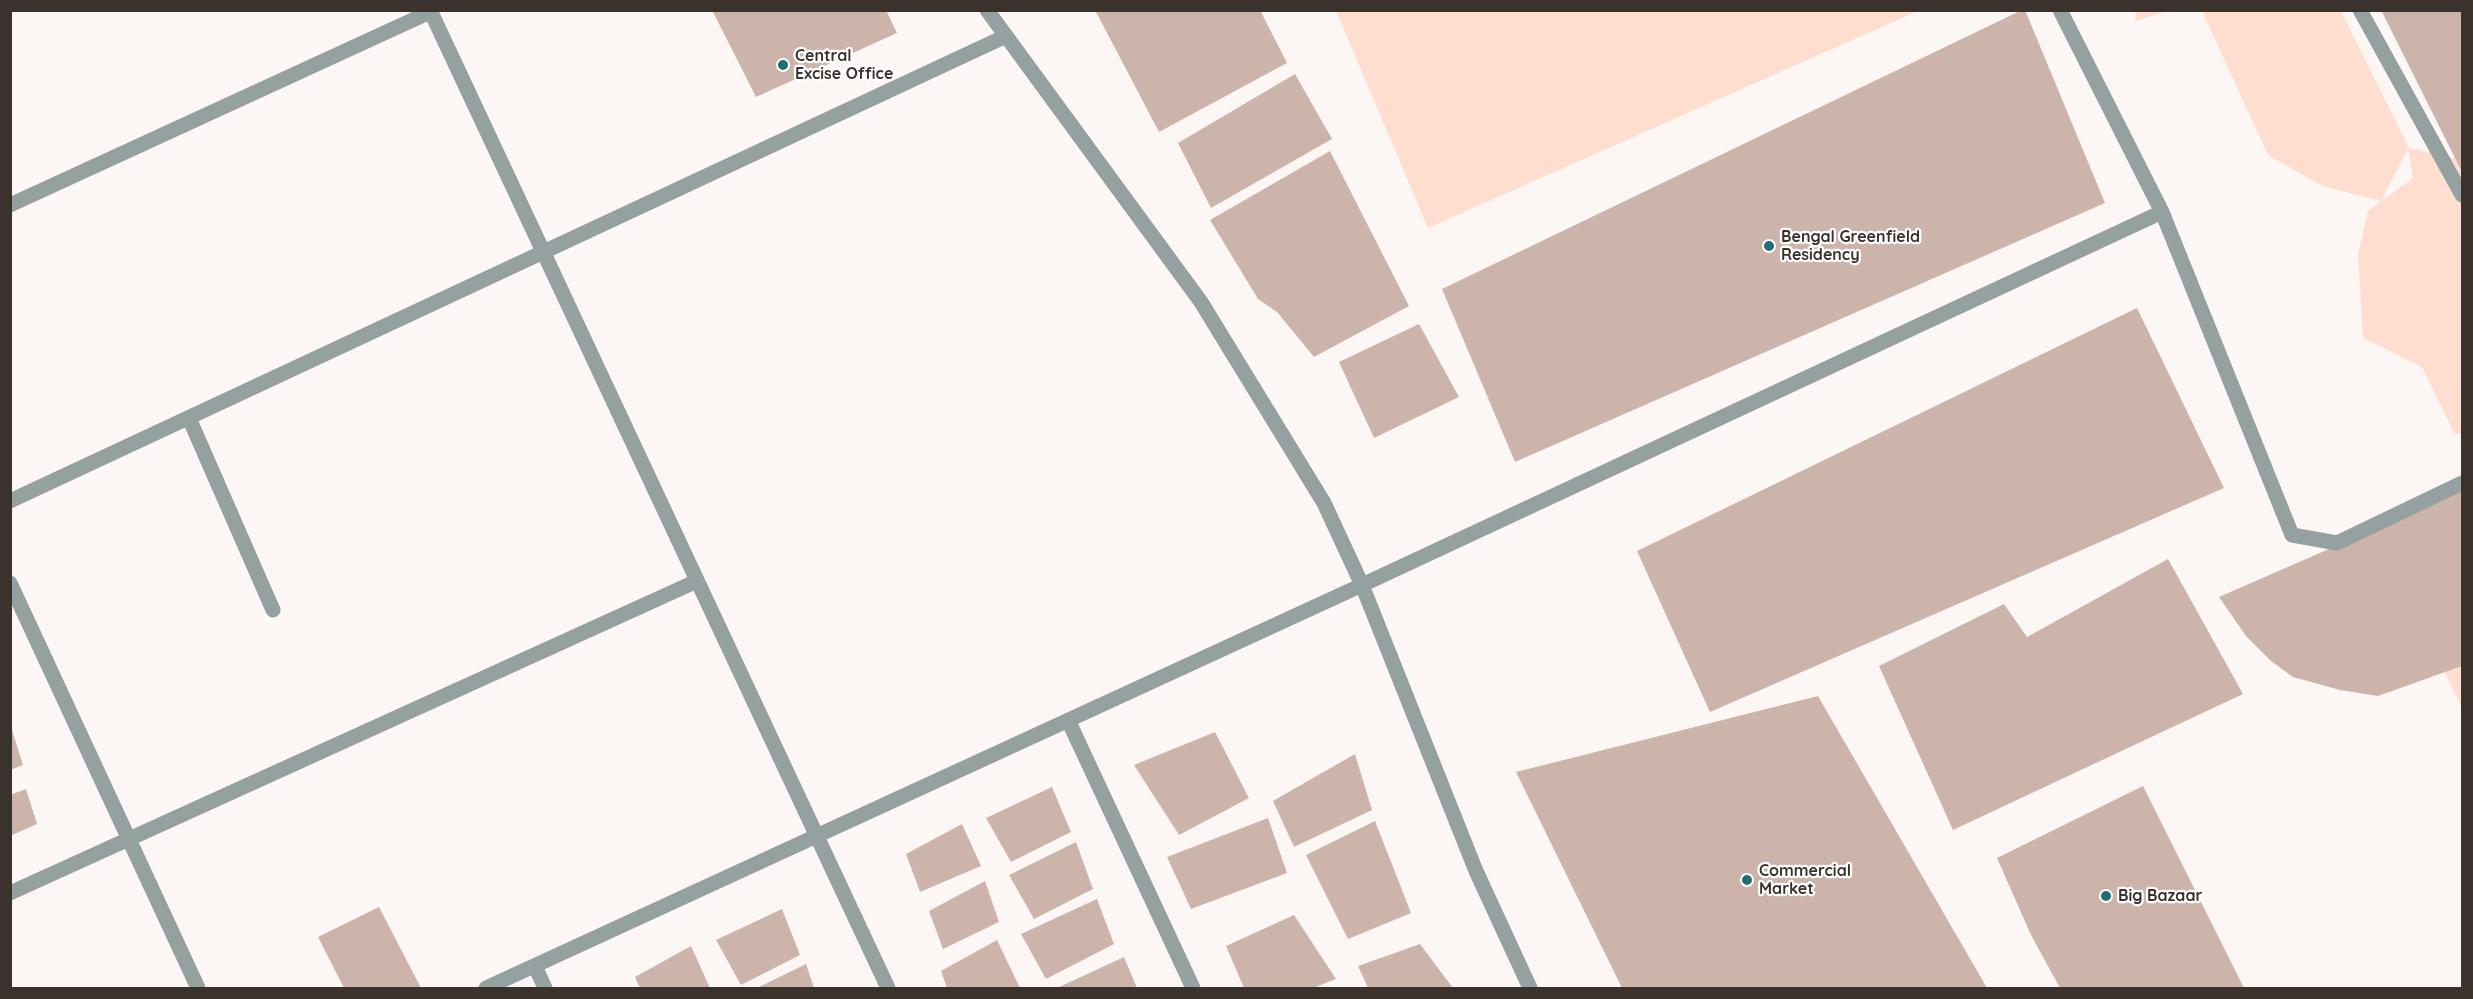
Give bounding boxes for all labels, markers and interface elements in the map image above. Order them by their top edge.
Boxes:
place label: Central Excise Office [795,46,893,84]
marker: Central Excise Office [776,58,790,72]
place label: Bengal Greenfield Residency [1781,227,1920,265]
marker: Bengal Greenfield Residency [1762,239,1776,253]
place label: Commercial Market [1759,861,1851,899]
marker: Commercial Market [1740,873,1754,887]
place label: Big Bazaar [2118,886,2202,906]
marker: Big Bazaar [2099,889,2113,903]

